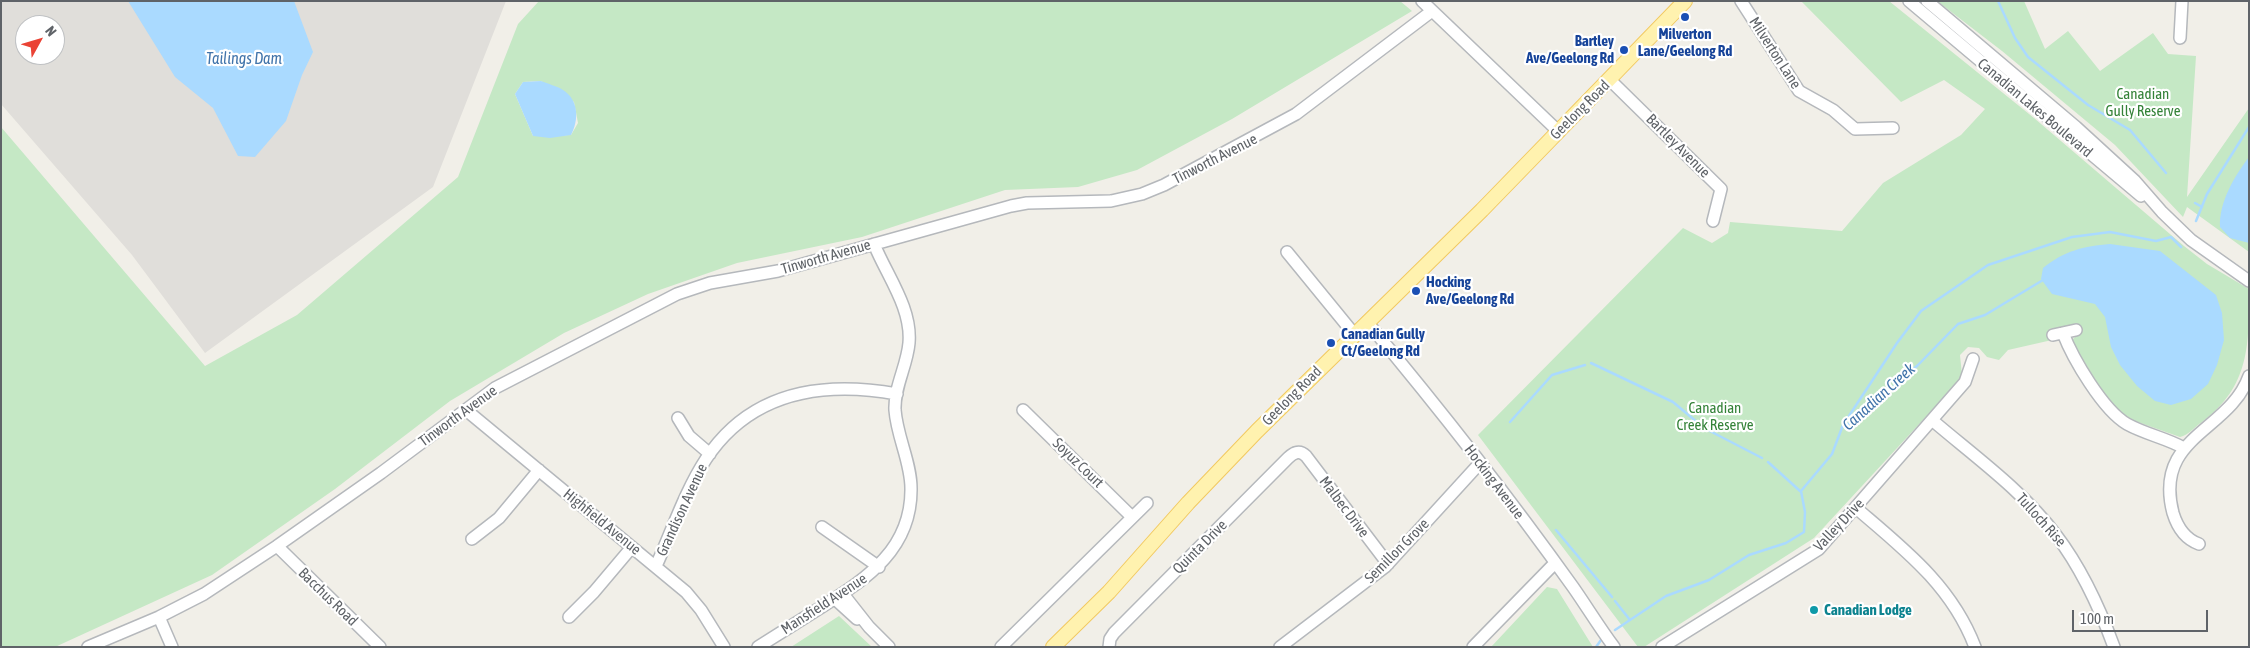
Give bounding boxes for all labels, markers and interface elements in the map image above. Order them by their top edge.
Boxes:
marker: Milverton Lane/Geelong Rd [1679,11,1691,23]
street label: Milverton Lane [1745,14,1805,92]
north arrow [15,15,65,65]
text: N [42,23,60,39]
place label: Milverton Lane/Geelong Rd [1638,25,1732,60]
place label: Bartley Ave/Geelong Rd [1526,32,1614,67]
marker: Bartley Ave/Geelong Rd [1618,44,1630,56]
water label: Tailings Dam [206,49,282,69]
street label: Canadian Lakes Boulevard [1974,55,2096,161]
street label: Geelong Road [1546,76,1614,144]
park label: Canadian Gully Reserve [2106,85,2180,120]
street label: Bartley Avenue [1642,110,1714,182]
street label: Tinworth Avenue [1170,130,1260,188]
street label: Tinworth Avenue [779,236,873,278]
place label: Hocking Ave/Geelong Rd [1426,273,1514,308]
marker: Hocking Ave/Geelong Rd [1410,285,1422,297]
place label: Canadian Gully Ct/Geelong Rd [1341,325,1425,360]
marker: Canadian Gully Ct/Geelong Rd [1325,337,1337,349]
water label: Canadian Creek [1839,359,1919,435]
street label: Geelong Road [1258,362,1326,430]
street label: Tinworth Avenue [415,382,501,450]
park label: Canadian Creek Reserve [1676,399,1754,434]
street label: Soyuz Court [1049,434,1107,492]
street label: Hocking Avenue [1460,441,1528,523]
street label: Grandison Avenue [653,461,711,559]
street label: Malbec Drive [1315,473,1373,541]
street label: Highfield Avenue [559,485,645,559]
street label: Tulloch Rise [2012,490,2070,550]
street label: Valley Drive [1810,495,1868,555]
street label: Semillon Grove [1361,515,1433,587]
street label: Quinta Drive [1169,516,1231,578]
street label: Bacchus Road [295,564,361,630]
street label: Mansfield Avenue [778,570,870,638]
scale bar [2075,600,2211,632]
place label: Canadian Lodge [1824,601,1912,619]
marker: Canadian Lodge [1808,604,1820,616]
text: 100 m [2080,610,2114,627]

